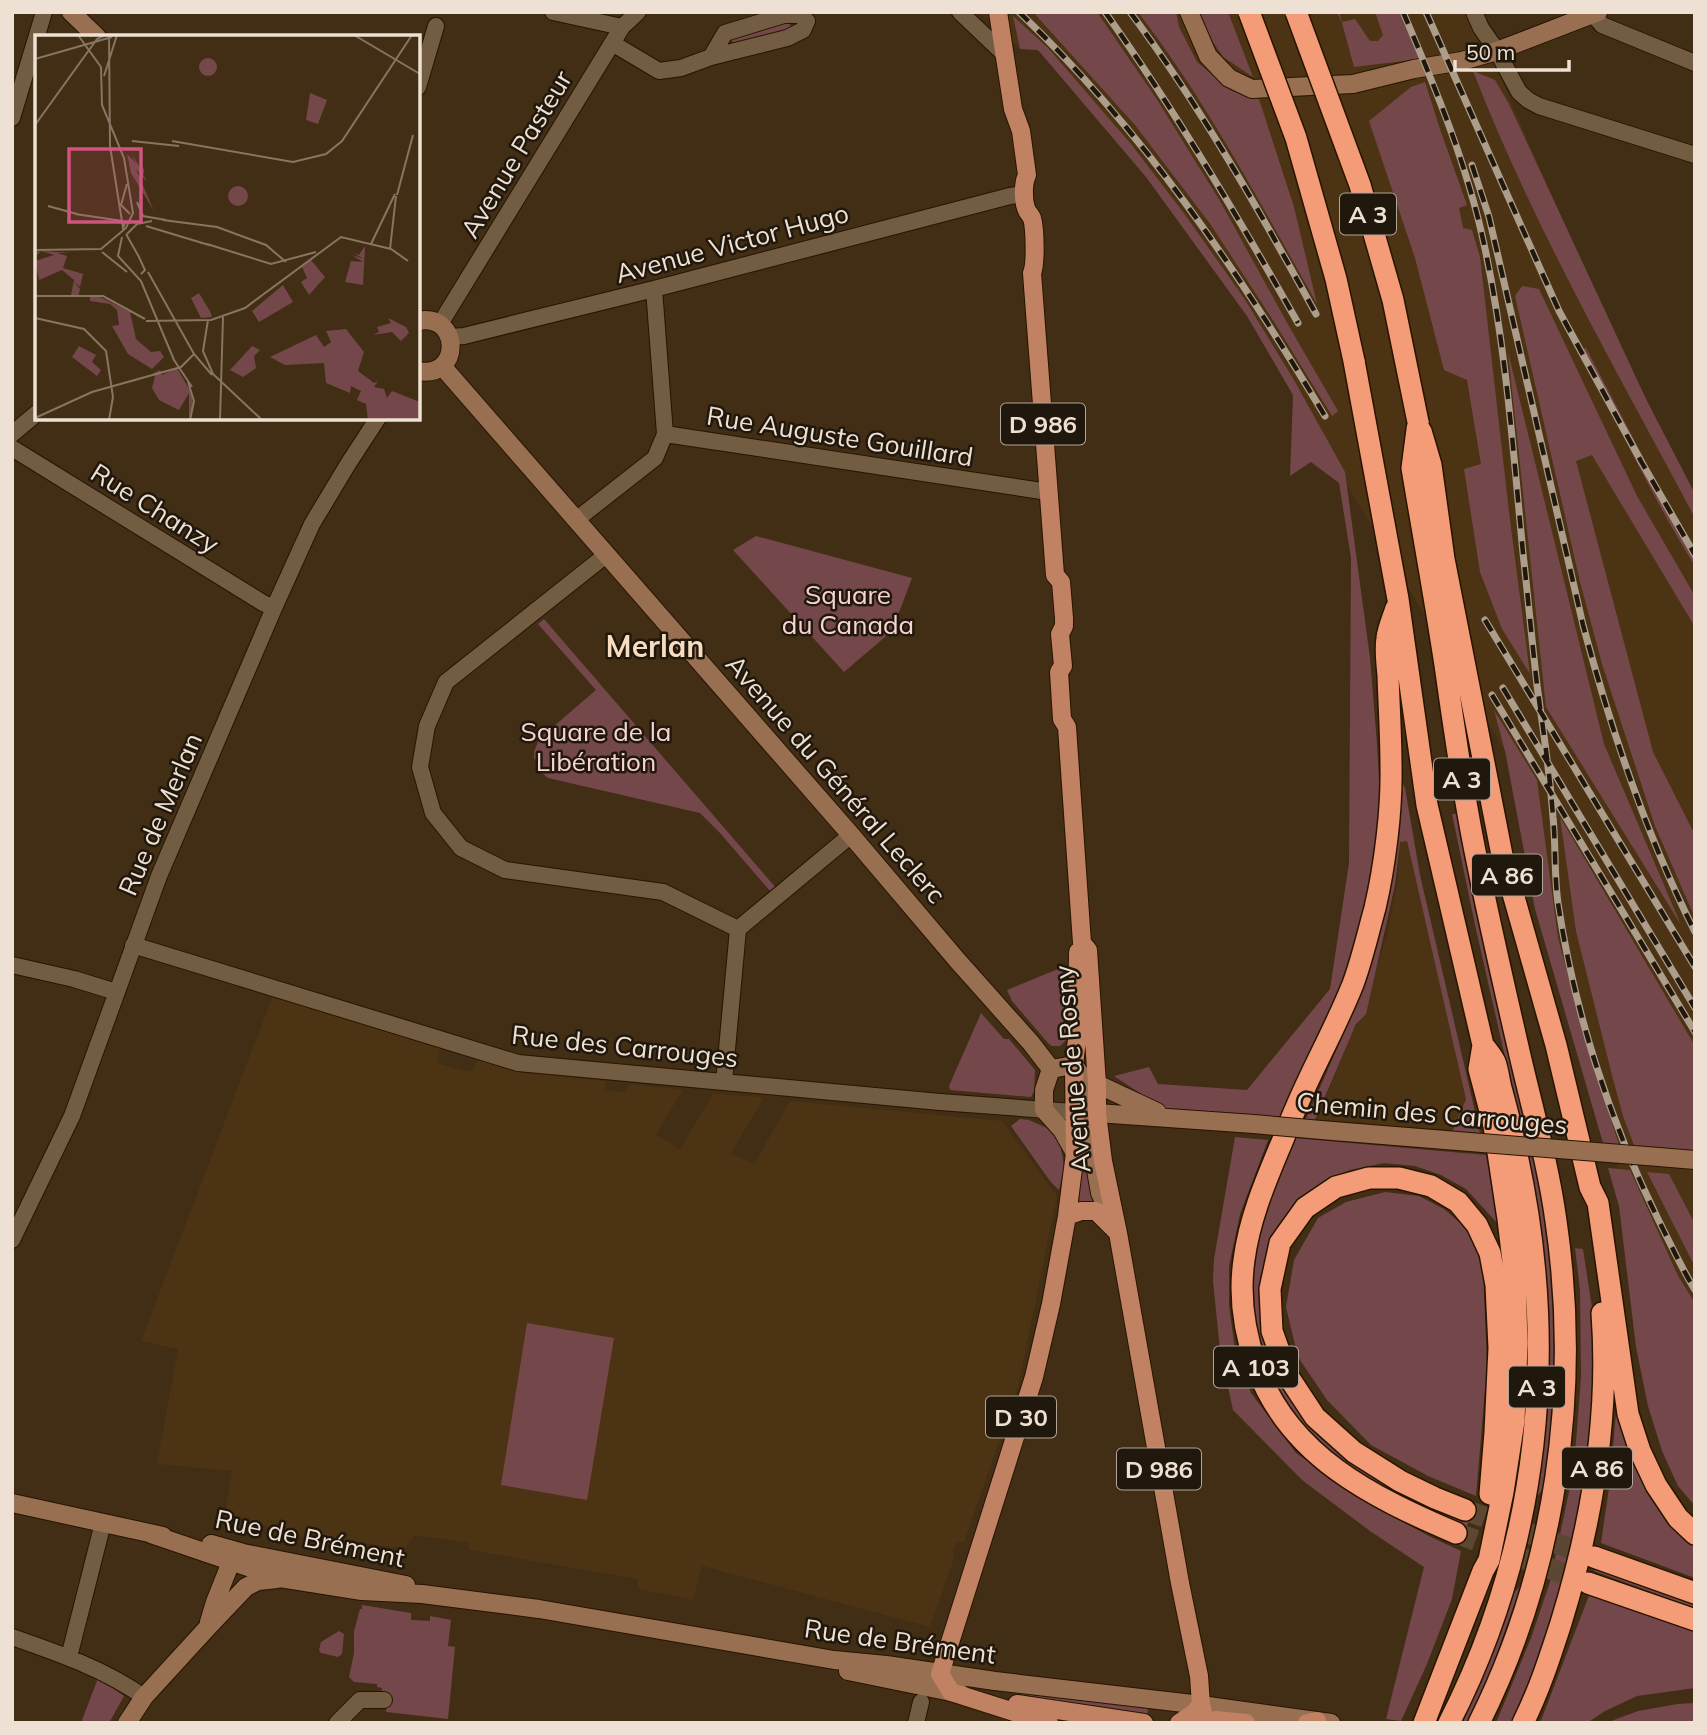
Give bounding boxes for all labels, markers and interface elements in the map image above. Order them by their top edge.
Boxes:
scale bar [1455,28,1569,72]
inset map [35,35,420,420]
text: 50 m [1466,39,1515,65]
street label: Avenue Pasteur [453,64,579,244]
road number: A 3 [1340,194,1396,234]
street label: Avenue Victor Hugo [612,196,852,290]
street label: Rue Auguste Gouillard [704,399,976,473]
road number: D 986 [1001,404,1085,444]
street label: Rue Chanzy [85,456,225,560]
park label: Square du Canada [782,578,914,641]
district label: Merlan [606,627,704,665]
street label: Avenue du Général Leclerc [719,648,953,910]
park label: Square de la Libération [521,715,671,778]
street label: Rue de Merlan [111,728,209,900]
road number: A 3 [1434,758,1490,800]
road number: A 86 [1472,854,1542,896]
street label: Avenue de Rosny [1046,964,1098,1174]
street label: Rue des Carrouges [510,1018,740,1074]
street label: Chemin des Carrouges [1295,1085,1569,1141]
road number: A 103 [1214,1346,1298,1387]
road number: A 3 [1509,1366,1565,1408]
road number: D 30 [986,1396,1056,1437]
road number: D 986 [1117,1448,1201,1490]
road number: A 86 [1562,1448,1632,1488]
street label: Rue de Brément [212,1502,408,1574]
street label: Rue de Brément [802,1611,998,1671]

